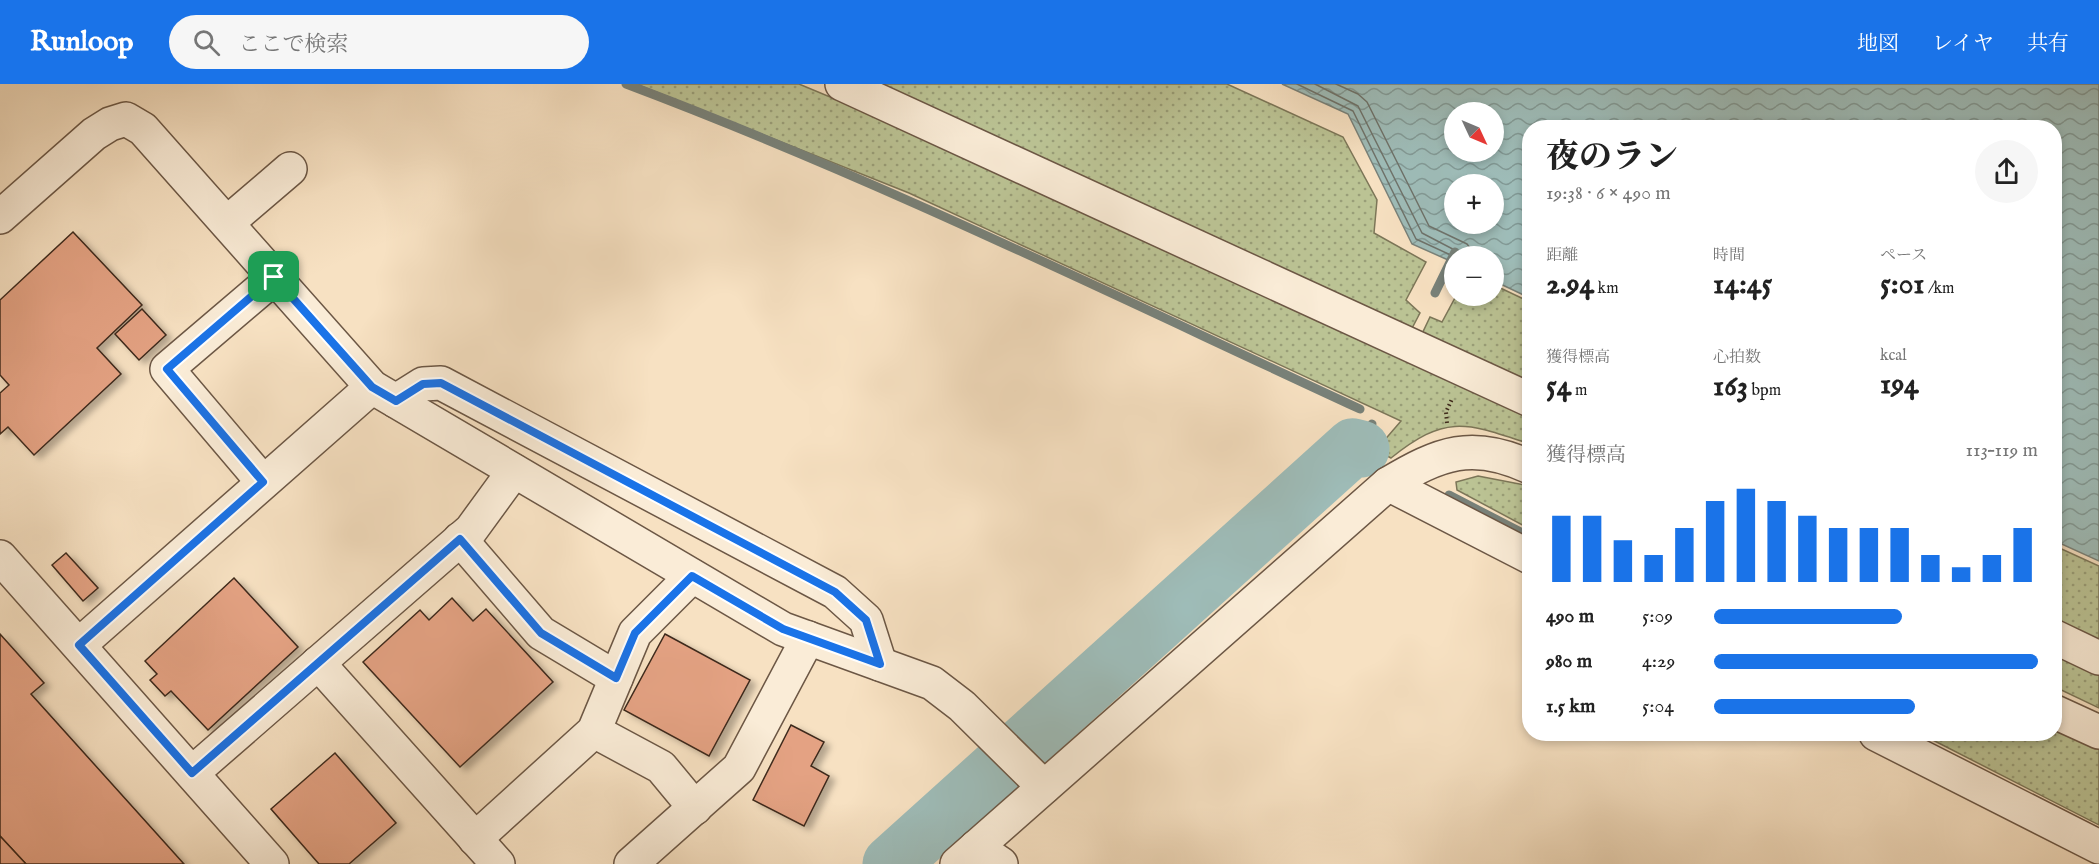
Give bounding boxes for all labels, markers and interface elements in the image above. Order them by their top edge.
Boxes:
search box [169,15,589,69]
text: Runloop [30,25,133,60]
icon: search [190,26,223,59]
text: ここで検索 [238,31,348,59]
text: 地図 [1857,31,1899,58]
text: レイヤ [1932,31,1994,58]
text: 共有 [2027,31,2069,58]
north arrow [1444,102,1504,162]
map controls [1444,102,1504,306]
text: 夜のラン [1546,137,1678,179]
button: share [1975,140,2038,203]
button: + [1444,174,1504,234]
text: 19:38 · 6 × 490 m [1546,181,1671,206]
button: − [1444,246,1504,306]
text: 距離 [1546,246,1578,266]
text: 時間 [1713,246,1745,266]
text: ペース [1880,246,1927,266]
pin [248,251,299,302]
icon: arrive [257,260,290,293]
text: 2.94 [1546,266,1594,304]
text: 14:45 [1713,266,1772,304]
text: 5:01 [1880,266,1925,304]
text: km [1594,279,1619,299]
text: /km [1925,279,1954,299]
text: kcal [1880,346,1907,366]
text: 獲得標高 [1546,348,1610,368]
text: 心拍数 [1713,348,1761,368]
text: 194 [1880,366,1919,404]
text: 54 [1546,368,1571,406]
text: 163 [1713,368,1748,406]
text: m [1571,381,1587,401]
text: bpm [1748,381,1781,401]
text: 113–119 m [1966,438,2038,463]
text: 獲得標高 [1546,443,1626,468]
text: 490 m [1546,604,1594,629]
text: 5:09 [1642,604,1673,629]
text: 980 m [1546,649,1592,674]
text: 4:29 [1642,649,1675,674]
text: 1.5 km [1546,694,1596,719]
text: 5:04 [1642,694,1674,719]

